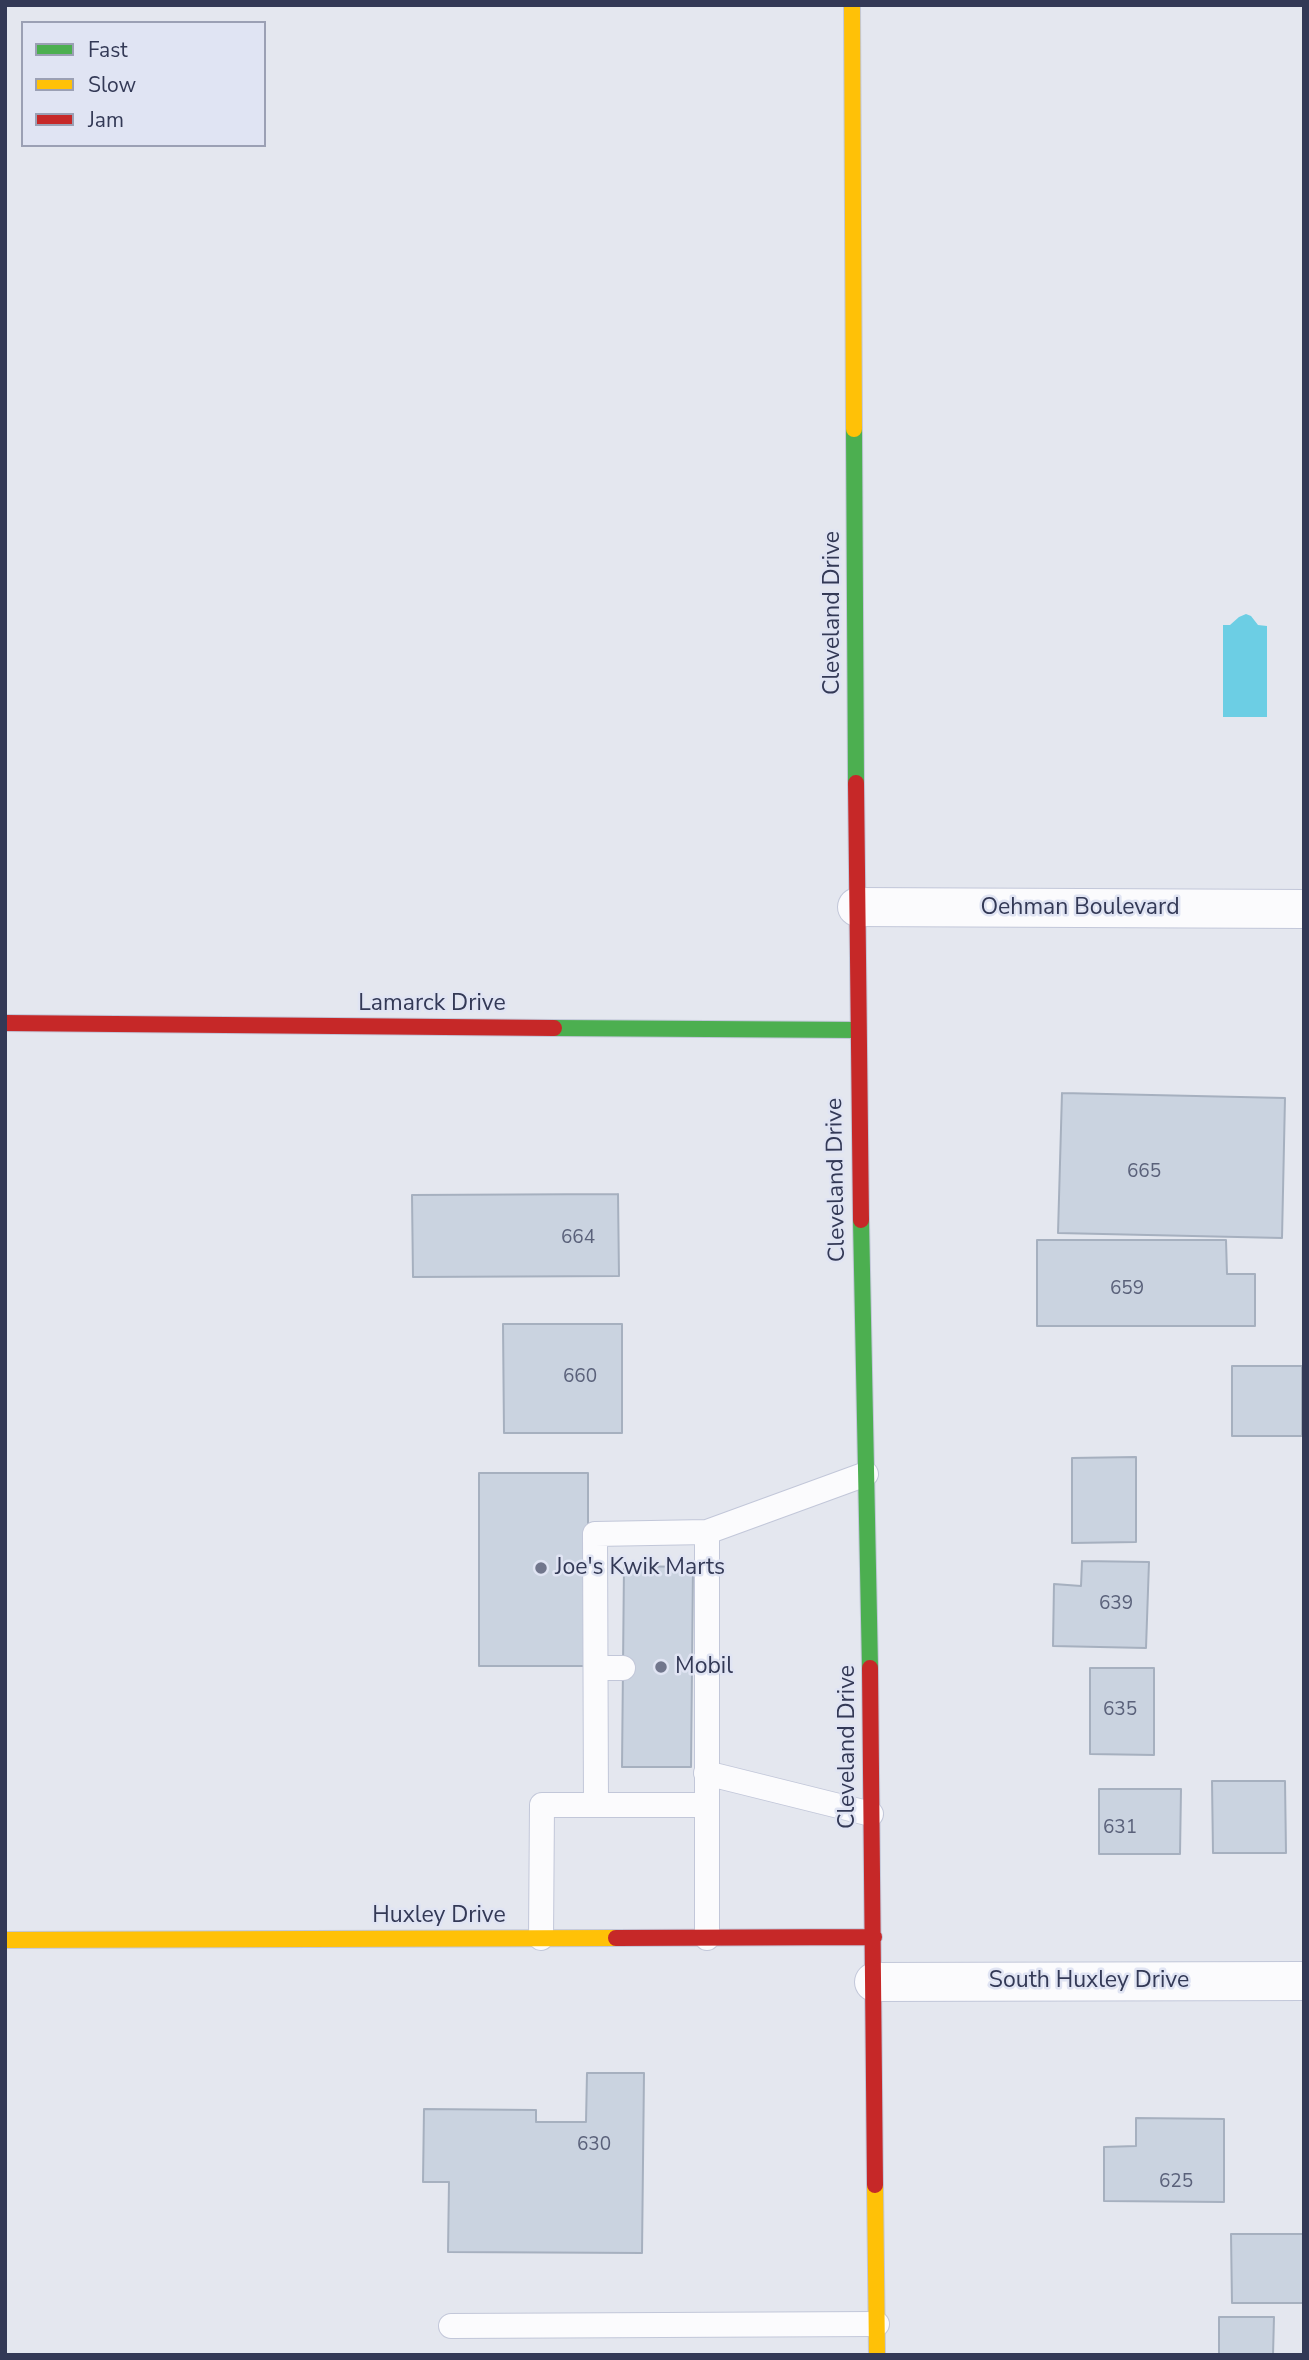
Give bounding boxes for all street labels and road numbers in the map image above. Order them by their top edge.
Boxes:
street label: Cleveland Drive [819,531,847,695]
street label: Oehman Boulevard [980,894,1180,922]
street label: Lamarck Drive [358,990,506,1018]
street label: Cleveland Drive [822,1098,852,1262]
street label: Cleveland Drive [834,1665,862,1829]
street label: Huxley Drive [372,1902,506,1930]
street label: South Huxley Drive [989,1967,1189,1995]

